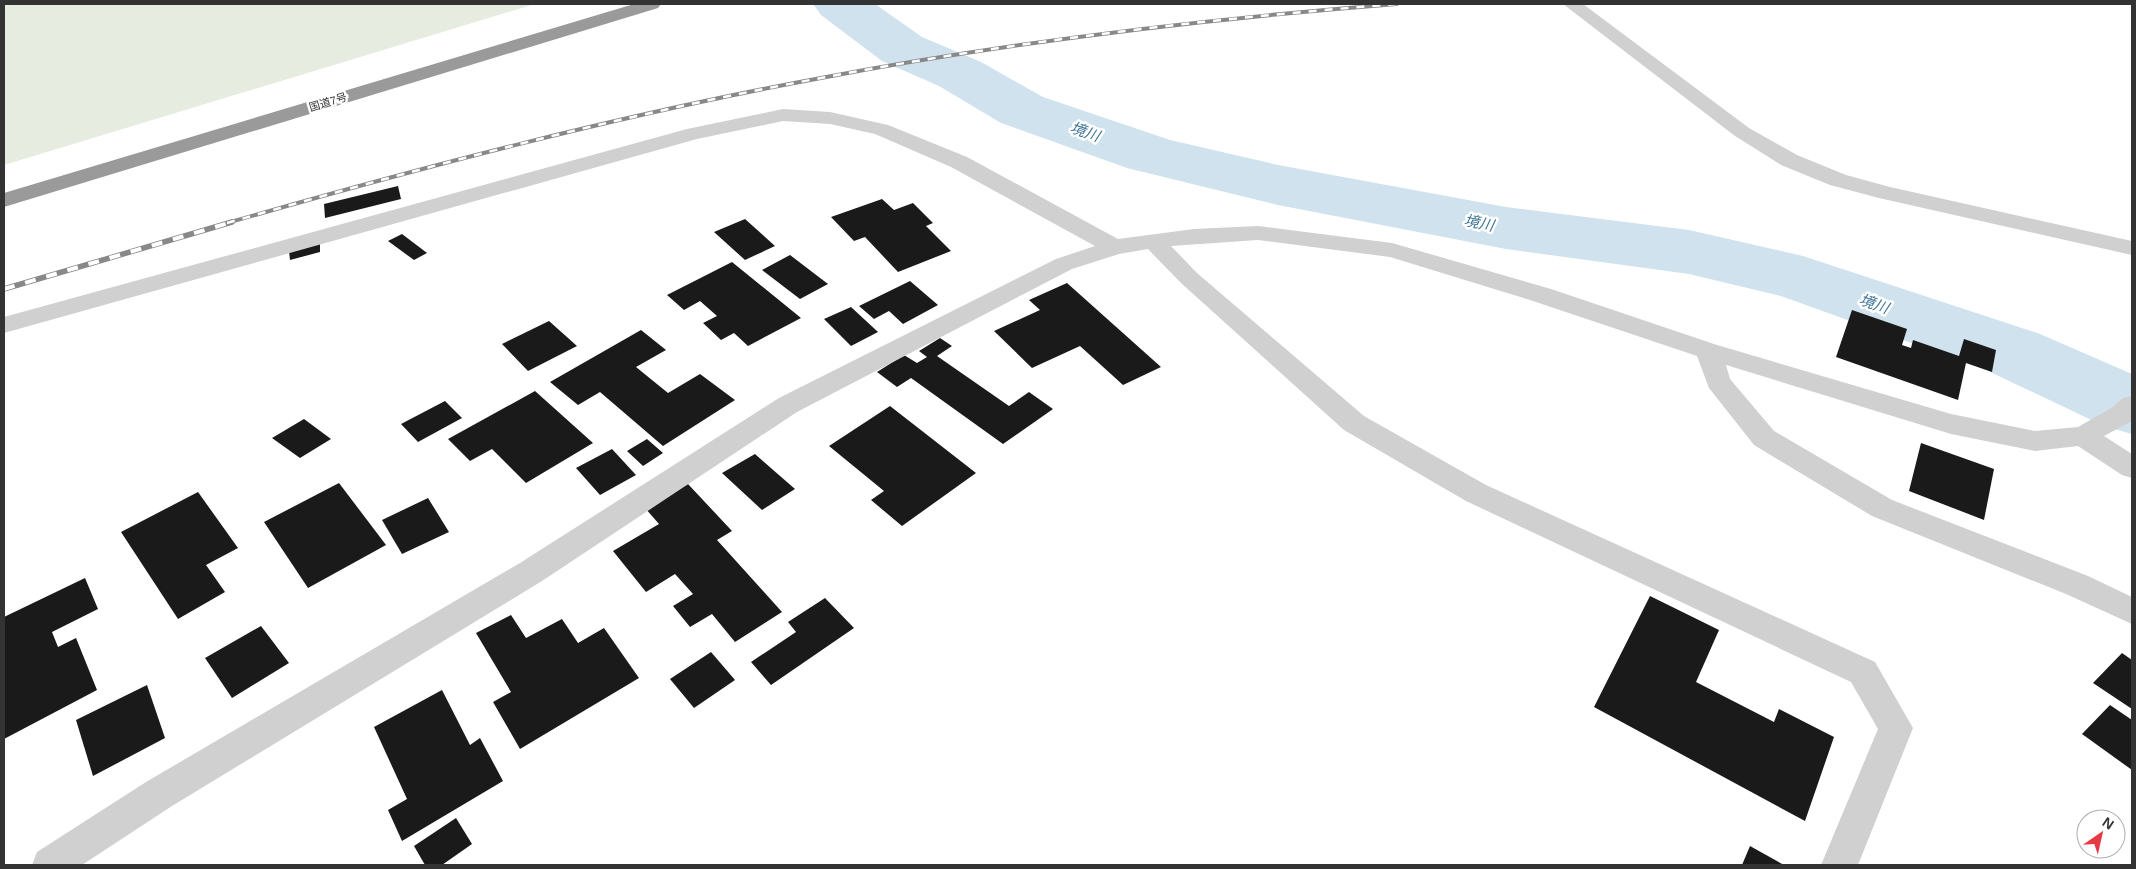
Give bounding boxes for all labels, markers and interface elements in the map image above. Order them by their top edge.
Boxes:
street label: 国道7号 [308,91,348,113]
water label: 境川 [1068,119,1104,145]
water label: 境川 [1463,211,1497,234]
water label: 境川 [1857,291,1893,317]
north arrow [2076,809,2126,859]
text: N [2100,814,2117,833]

